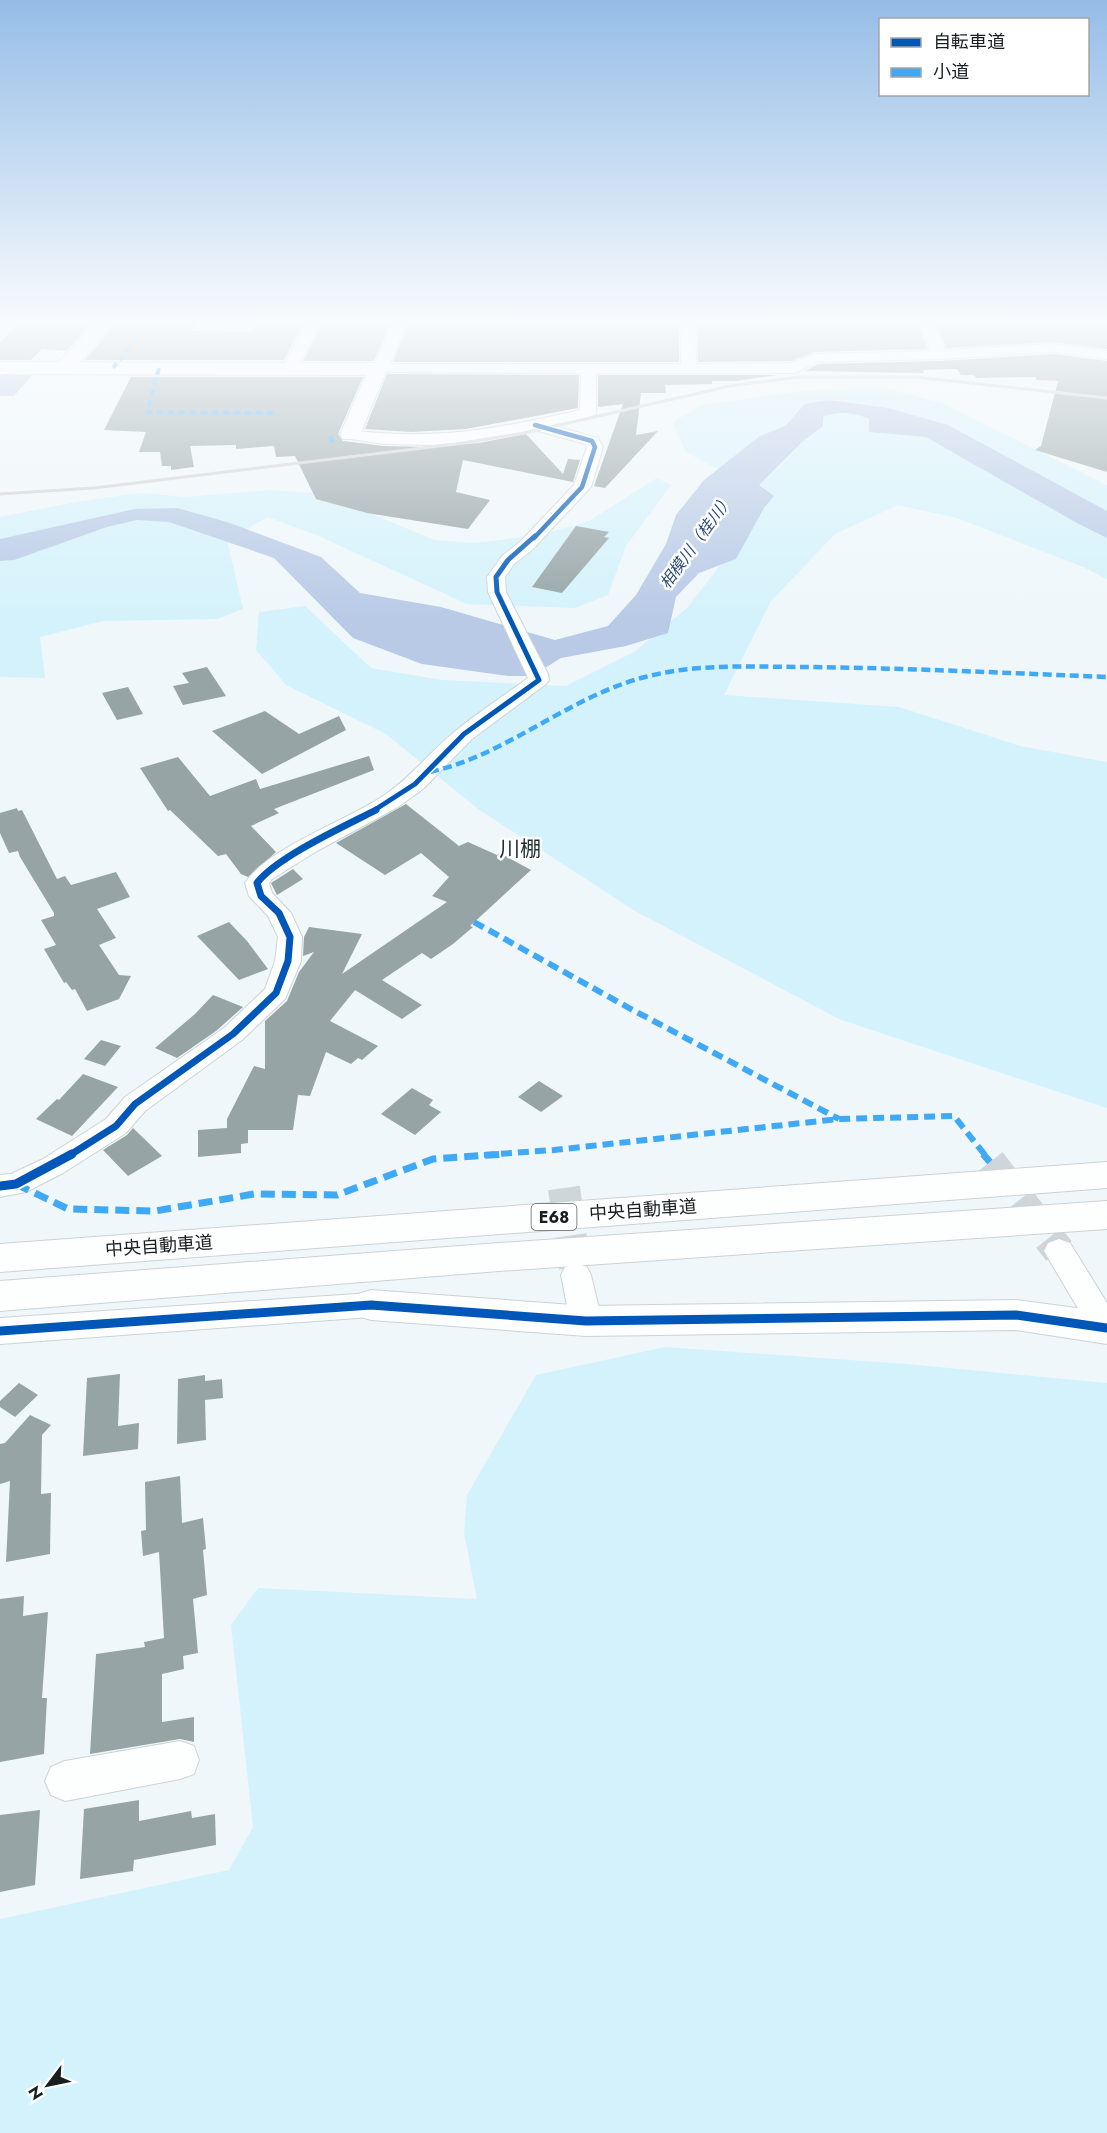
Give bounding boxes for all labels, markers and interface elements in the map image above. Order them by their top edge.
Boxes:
legend [879,18,1089,96]
text: 自転車道 [933,29,1005,55]
text: 小道 [933,59,969,85]
water label: 相模川（桂川） [654,489,739,593]
district label: 川棚 [499,834,541,864]
street label: 中央自動車道 [588,1193,698,1227]
road number: E68 [532,1204,576,1230]
street label: 中央自動車道 [104,1229,214,1263]
north arrow [18,2055,78,2115]
text: N [23,2081,49,2104]

